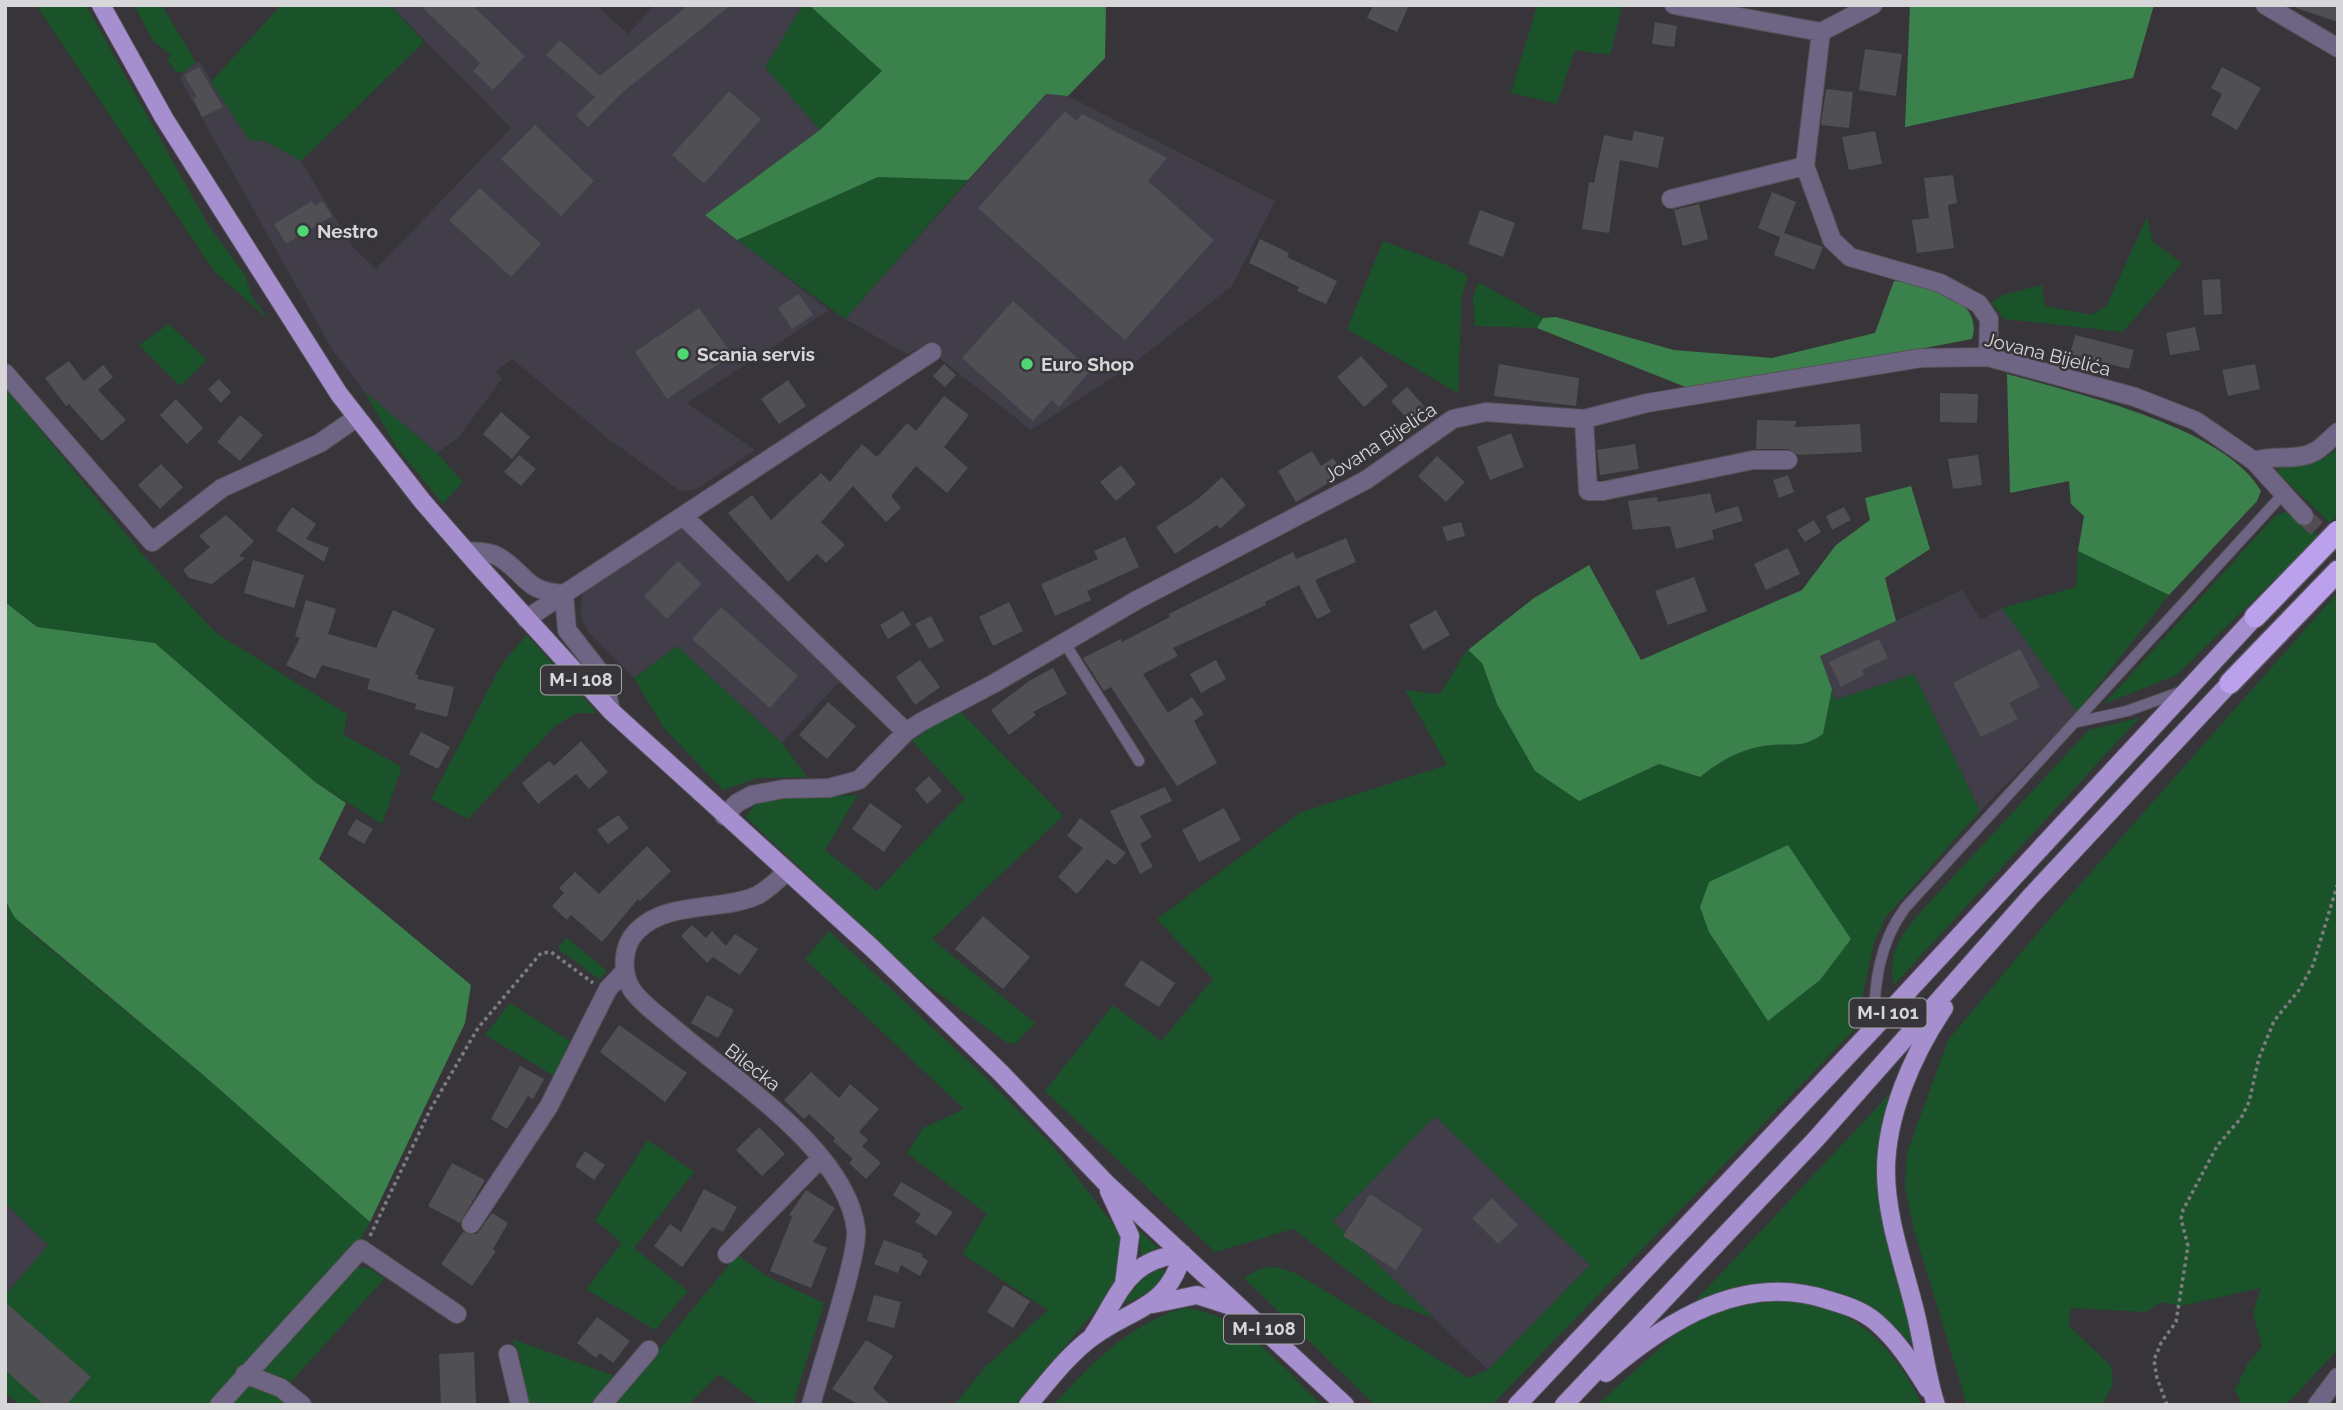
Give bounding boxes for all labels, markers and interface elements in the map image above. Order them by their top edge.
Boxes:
place label: Nestro [317,220,378,242]
marker: Nestro [295,223,311,239]
street label: Jovana Bijelića [1983,328,2113,380]
place label: Scania servis [697,343,815,365]
marker: Scania servis [675,346,691,362]
place label: Euro Shop [1041,353,1134,375]
marker: Euro Shop [1019,356,1035,372]
street label: Jovana Bijelića [1320,398,1440,486]
road number: M-I 108 [541,666,621,694]
road number: M-I 101 [1850,998,1926,1028]
street label: Bilećka [721,1039,785,1095]
road number: M-I 108 [1224,1314,1304,1344]

